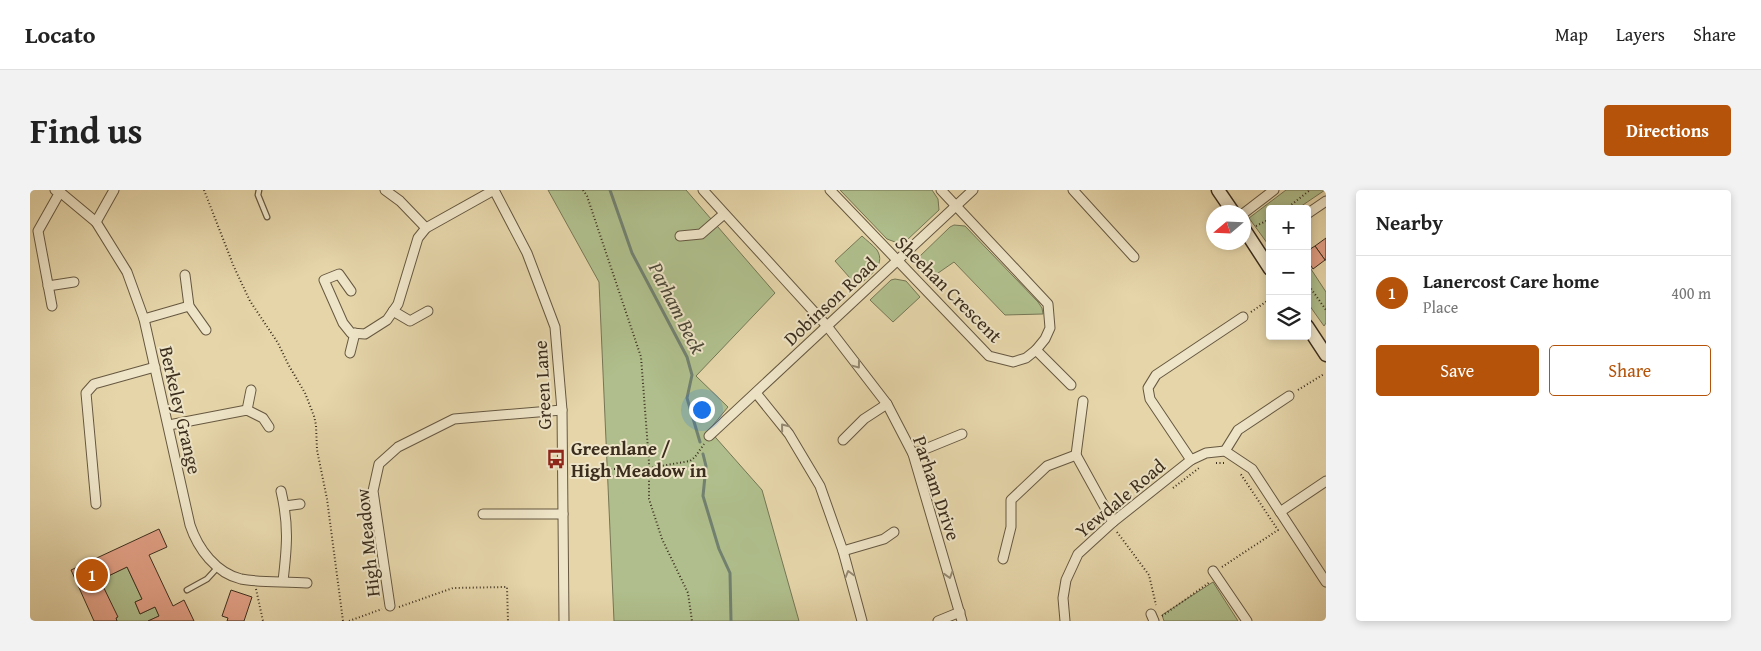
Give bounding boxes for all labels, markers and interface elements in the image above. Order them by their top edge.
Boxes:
text: Locato [25,17,96,52]
text: Map [1555,21,1588,48]
text: Layers [1616,21,1665,48]
text: Share [1693,21,1736,48]
text: Find us [30,105,143,156]
button: Directions [1604,105,1731,156]
north arrow [1206,205,1251,250]
map controls [1266,205,1311,340]
button: + [1266,205,1311,250]
text: Nearby [1376,207,1443,238]
street label: Sheehan Crescent [889,229,1009,349]
street label: Dobinson Road [777,250,884,352]
button: − [1266,250,1311,295]
water label: Parham Beck [641,256,713,359]
text: Lanercost Care home [1423,267,1599,295]
text: 1 [1388,281,1396,305]
text: 400 m [1671,281,1711,305]
button: layers [1266,295,1311,340]
text: Place [1423,295,1458,319]
street label: Green Lane [526,340,558,430]
street label: Berkeley Grange [153,343,209,477]
button: Save [1376,345,1539,396]
button: Share [1549,345,1711,396]
one-way arrow [851,359,859,368]
your location [689,397,715,423]
one-way arrow [780,423,789,432]
street label: Parham Drive [906,432,968,544]
place label: Greenlane / High Meadow in [571,434,707,484]
bus stop icon: Greenlane / High Meadow in [545,448,567,470]
street label: Yewdale Road [1069,451,1172,544]
street label: High Meadow [347,487,387,599]
pin: 1 [76,556,108,594]
one-way arrow [845,570,855,578]
one-way arrow [943,571,953,579]

